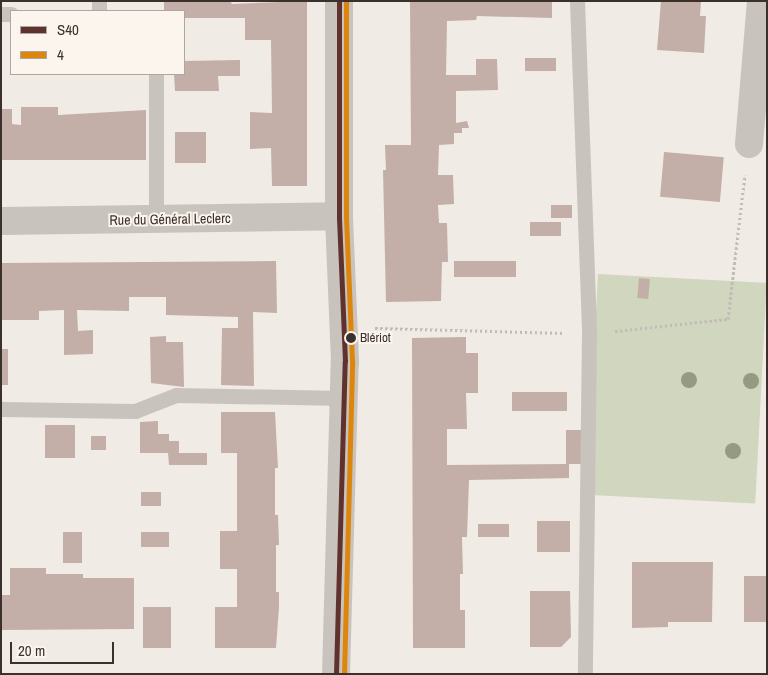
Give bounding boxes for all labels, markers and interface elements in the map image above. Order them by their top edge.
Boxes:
legend [10,10,185,75]
text: S40 [57,19,79,40]
text: 4 [57,44,64,65]
street label: Rue du Général Leclerc [109,210,231,228]
place label: Blériot [360,330,391,346]
marker: Blériot [346,333,356,343]
scale bar [12,632,116,664]
text: 20 m [18,640,45,661]

